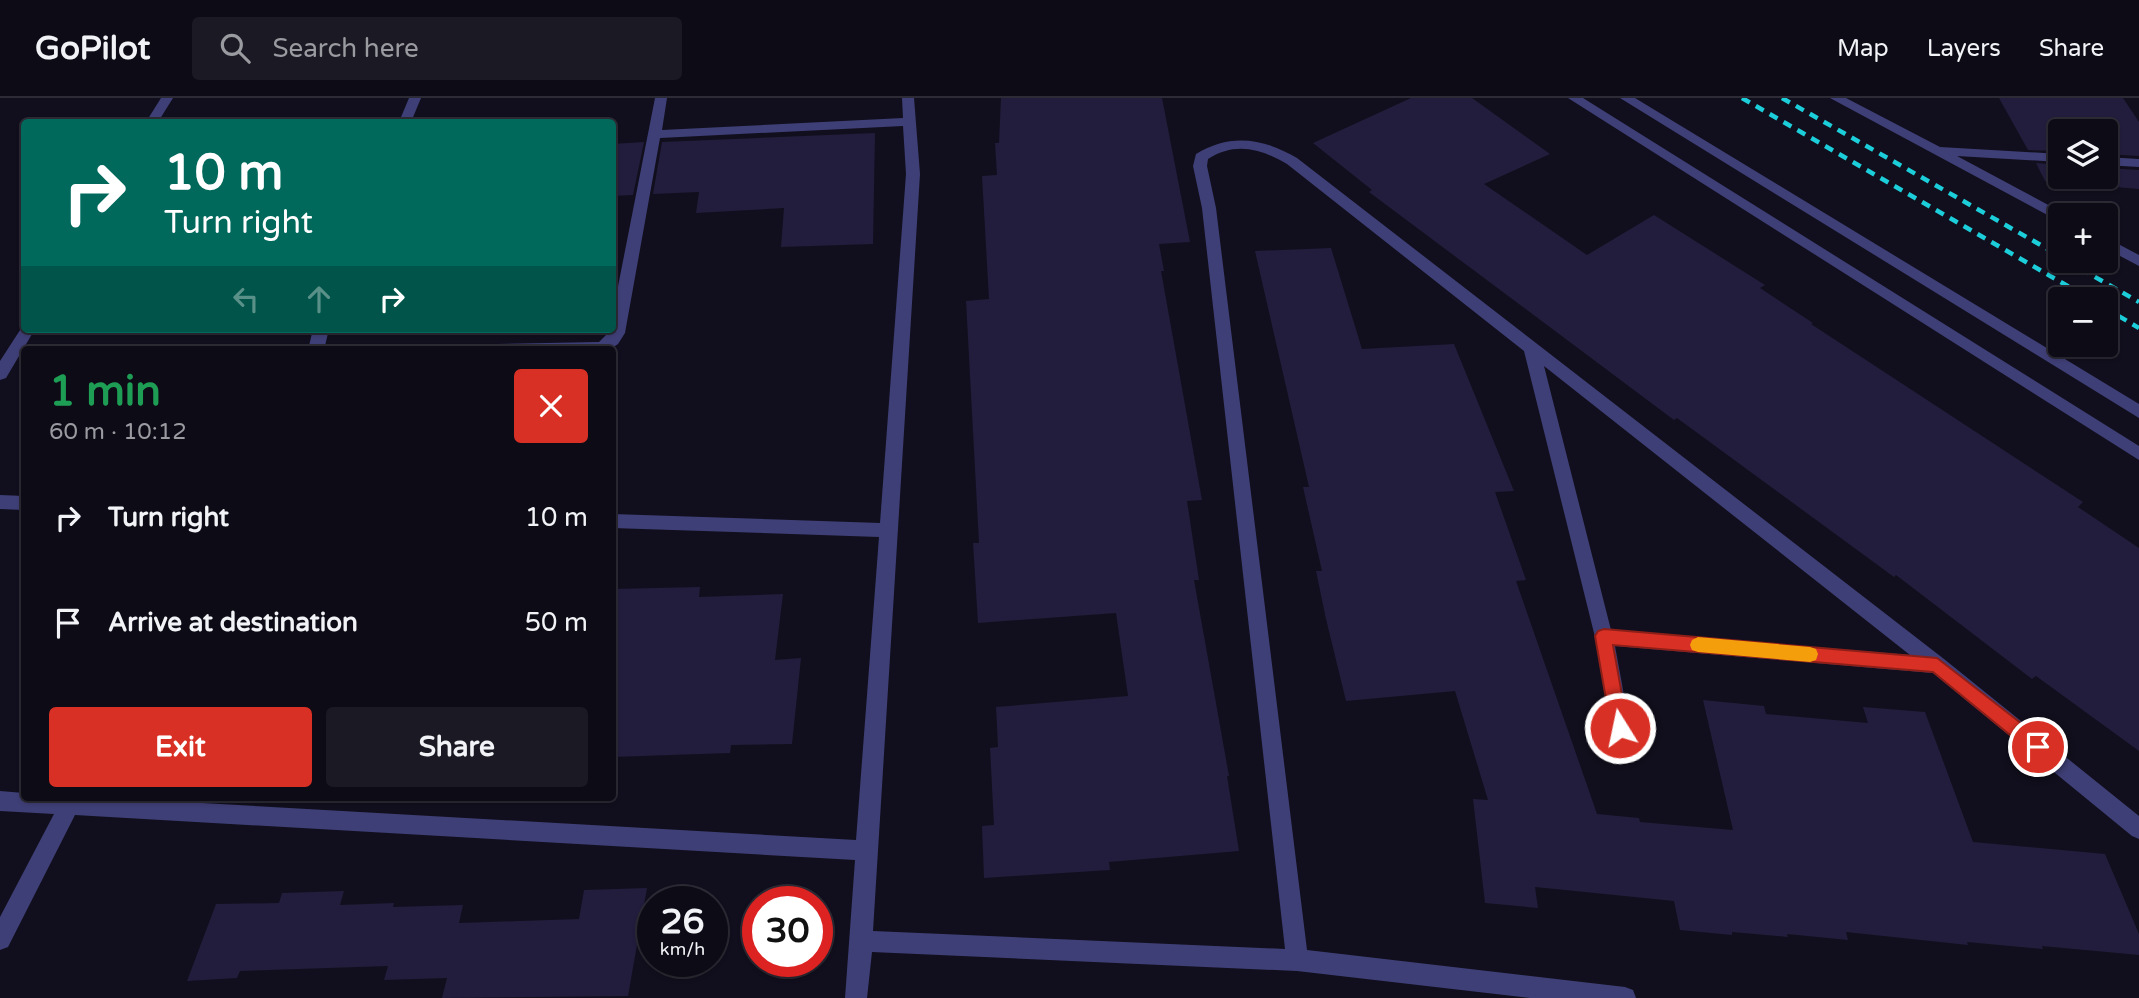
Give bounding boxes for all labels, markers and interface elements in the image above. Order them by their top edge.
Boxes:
search box [192,17,682,80]
text: GoPilot [35,29,150,68]
icon: search [216,29,254,67]
text: Search here [272,33,419,64]
text: Map [1837,34,1889,63]
text: Layers [1927,34,2001,63]
text: Share [2039,34,2104,63]
map controls [2048,119,2118,357]
button: layers [2048,119,2118,189]
text: 10 m [164,144,283,203]
icon: right [49,147,140,238]
button: + [2048,203,2118,273]
text: Turn right [164,204,313,242]
icon: left [227,280,265,318]
icon: ahead [300,280,338,318]
icon: right [373,280,411,318]
button: − [2048,287,2118,357]
text: 1 min [49,366,161,417]
button: close [514,369,588,443]
text: 60 m · 10:12 [49,418,187,446]
icon: right [49,499,87,537]
text: Turn right [108,502,229,533]
text: 10 m [525,502,588,533]
icon: arrive [49,604,87,642]
text: Arrive at destination [108,607,358,638]
text: 50 m [525,607,588,638]
position arrow [1583,691,1657,765]
button: Exit [49,707,312,787]
button: Share [326,707,588,787]
pin [2008,717,2068,777]
icon: arrive [2019,728,2057,766]
speed limit sign: 30 [742,886,833,977]
text: 26 [661,901,704,943]
text: km/h [660,938,705,960]

